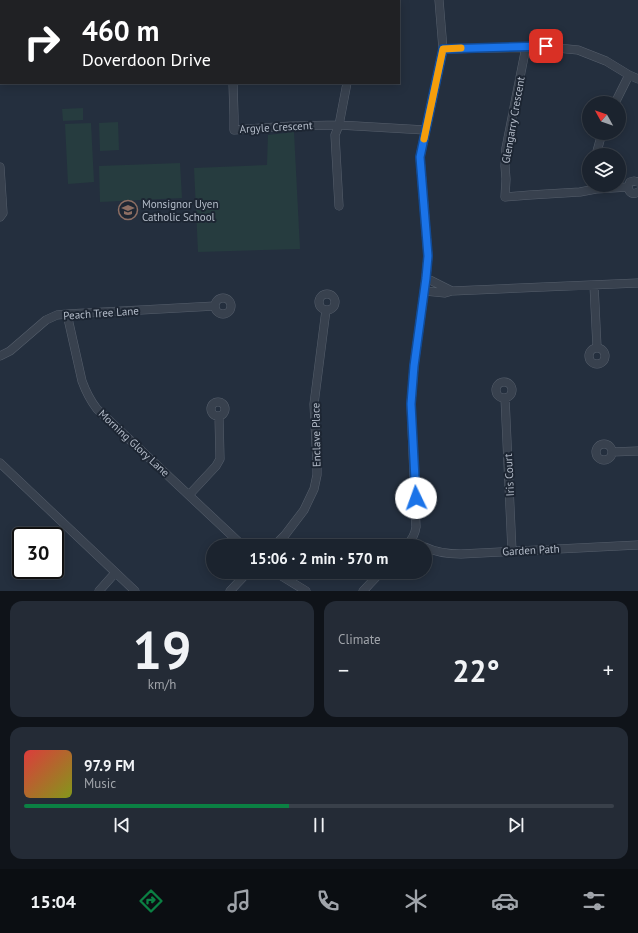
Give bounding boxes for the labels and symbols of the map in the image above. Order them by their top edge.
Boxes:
pin [529,29,563,63]
street label: Glengarry Crescent [498,75,528,165]
north arrow [582,96,626,140]
street label: Argyle Crescent [239,118,313,136]
place label: Monsignor Uyen Catholic School [142,197,218,224]
school or university icon: Monsignor Uyen Catholic School [117,199,139,221]
street label: Peach Tree Lane [63,303,140,323]
street label: Enclave Place [308,402,324,467]
street label: Morning Glory Lane [96,407,173,480]
street label: Iris Court [501,453,517,497]
position arrow [395,477,437,519]
speed limit sign: 30 [12,527,64,579]
street label: Garden Path [502,542,560,558]

